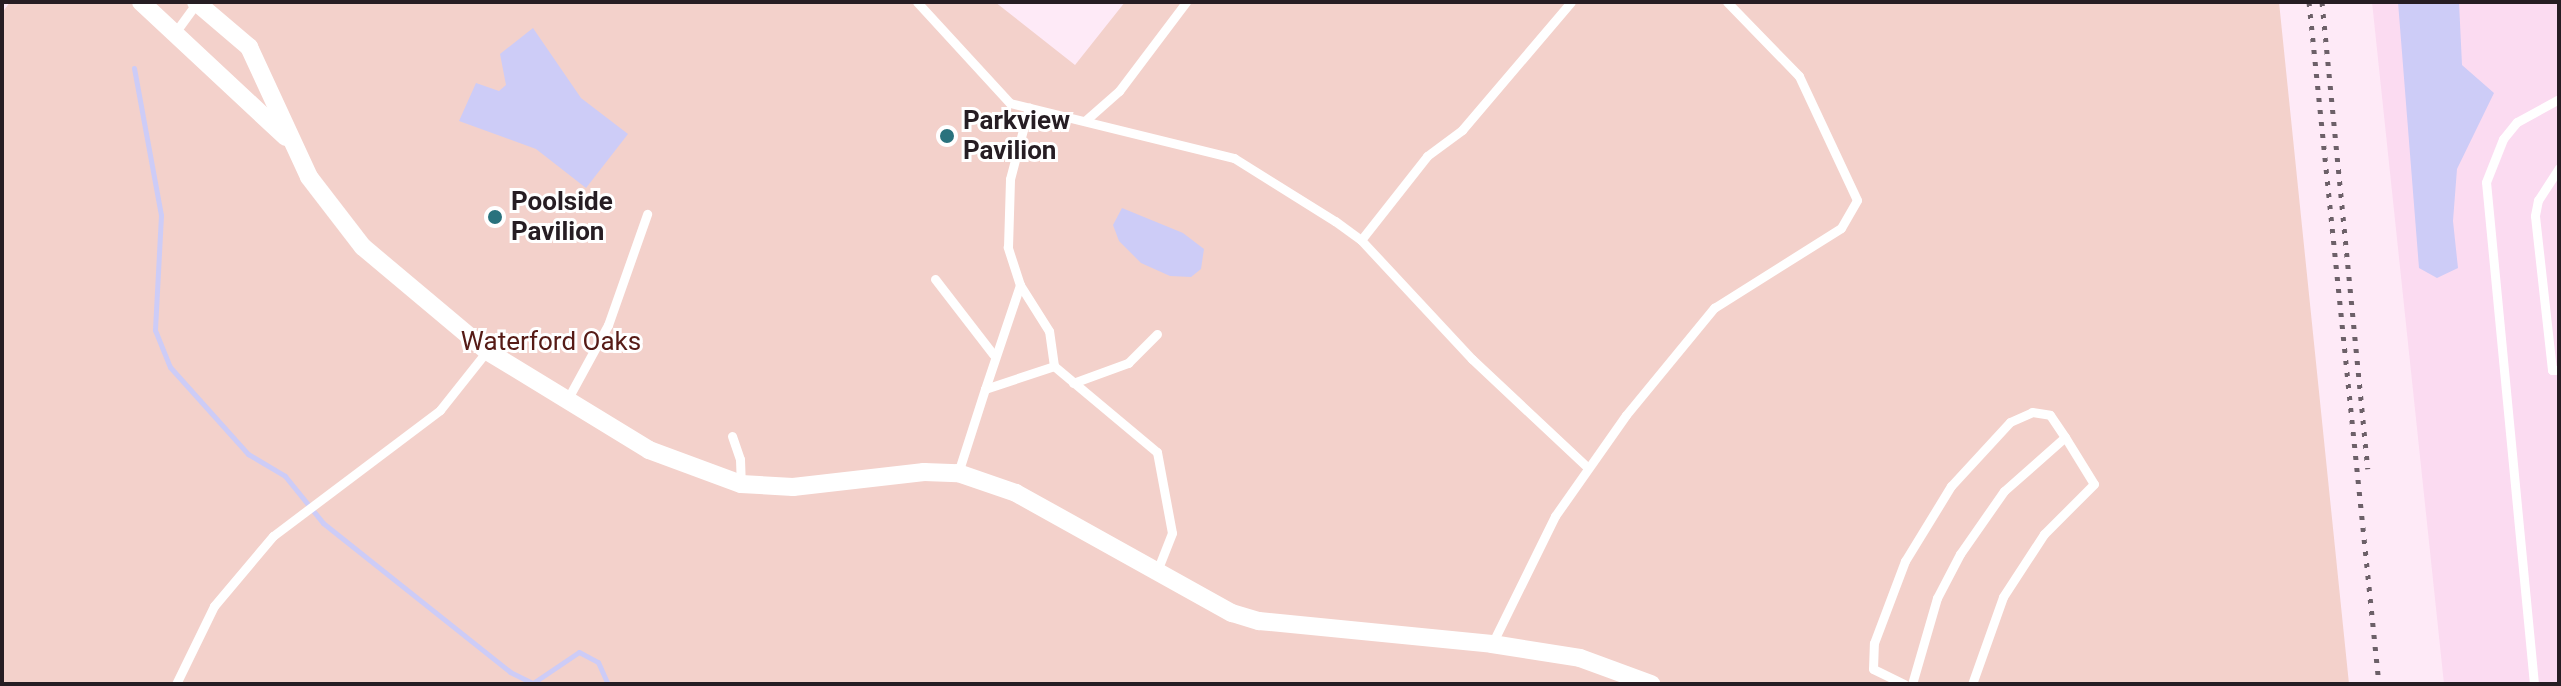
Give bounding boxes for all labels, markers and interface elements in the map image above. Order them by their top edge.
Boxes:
place label: Parkview Pavilion [963,105,1070,166]
marker: Parkview Pavilion [938,127,956,145]
place label: Poolside Pavilion [511,186,613,248]
marker: Poolside Pavilion [486,208,504,226]
park label: Waterford Oaks [461,326,641,358]

